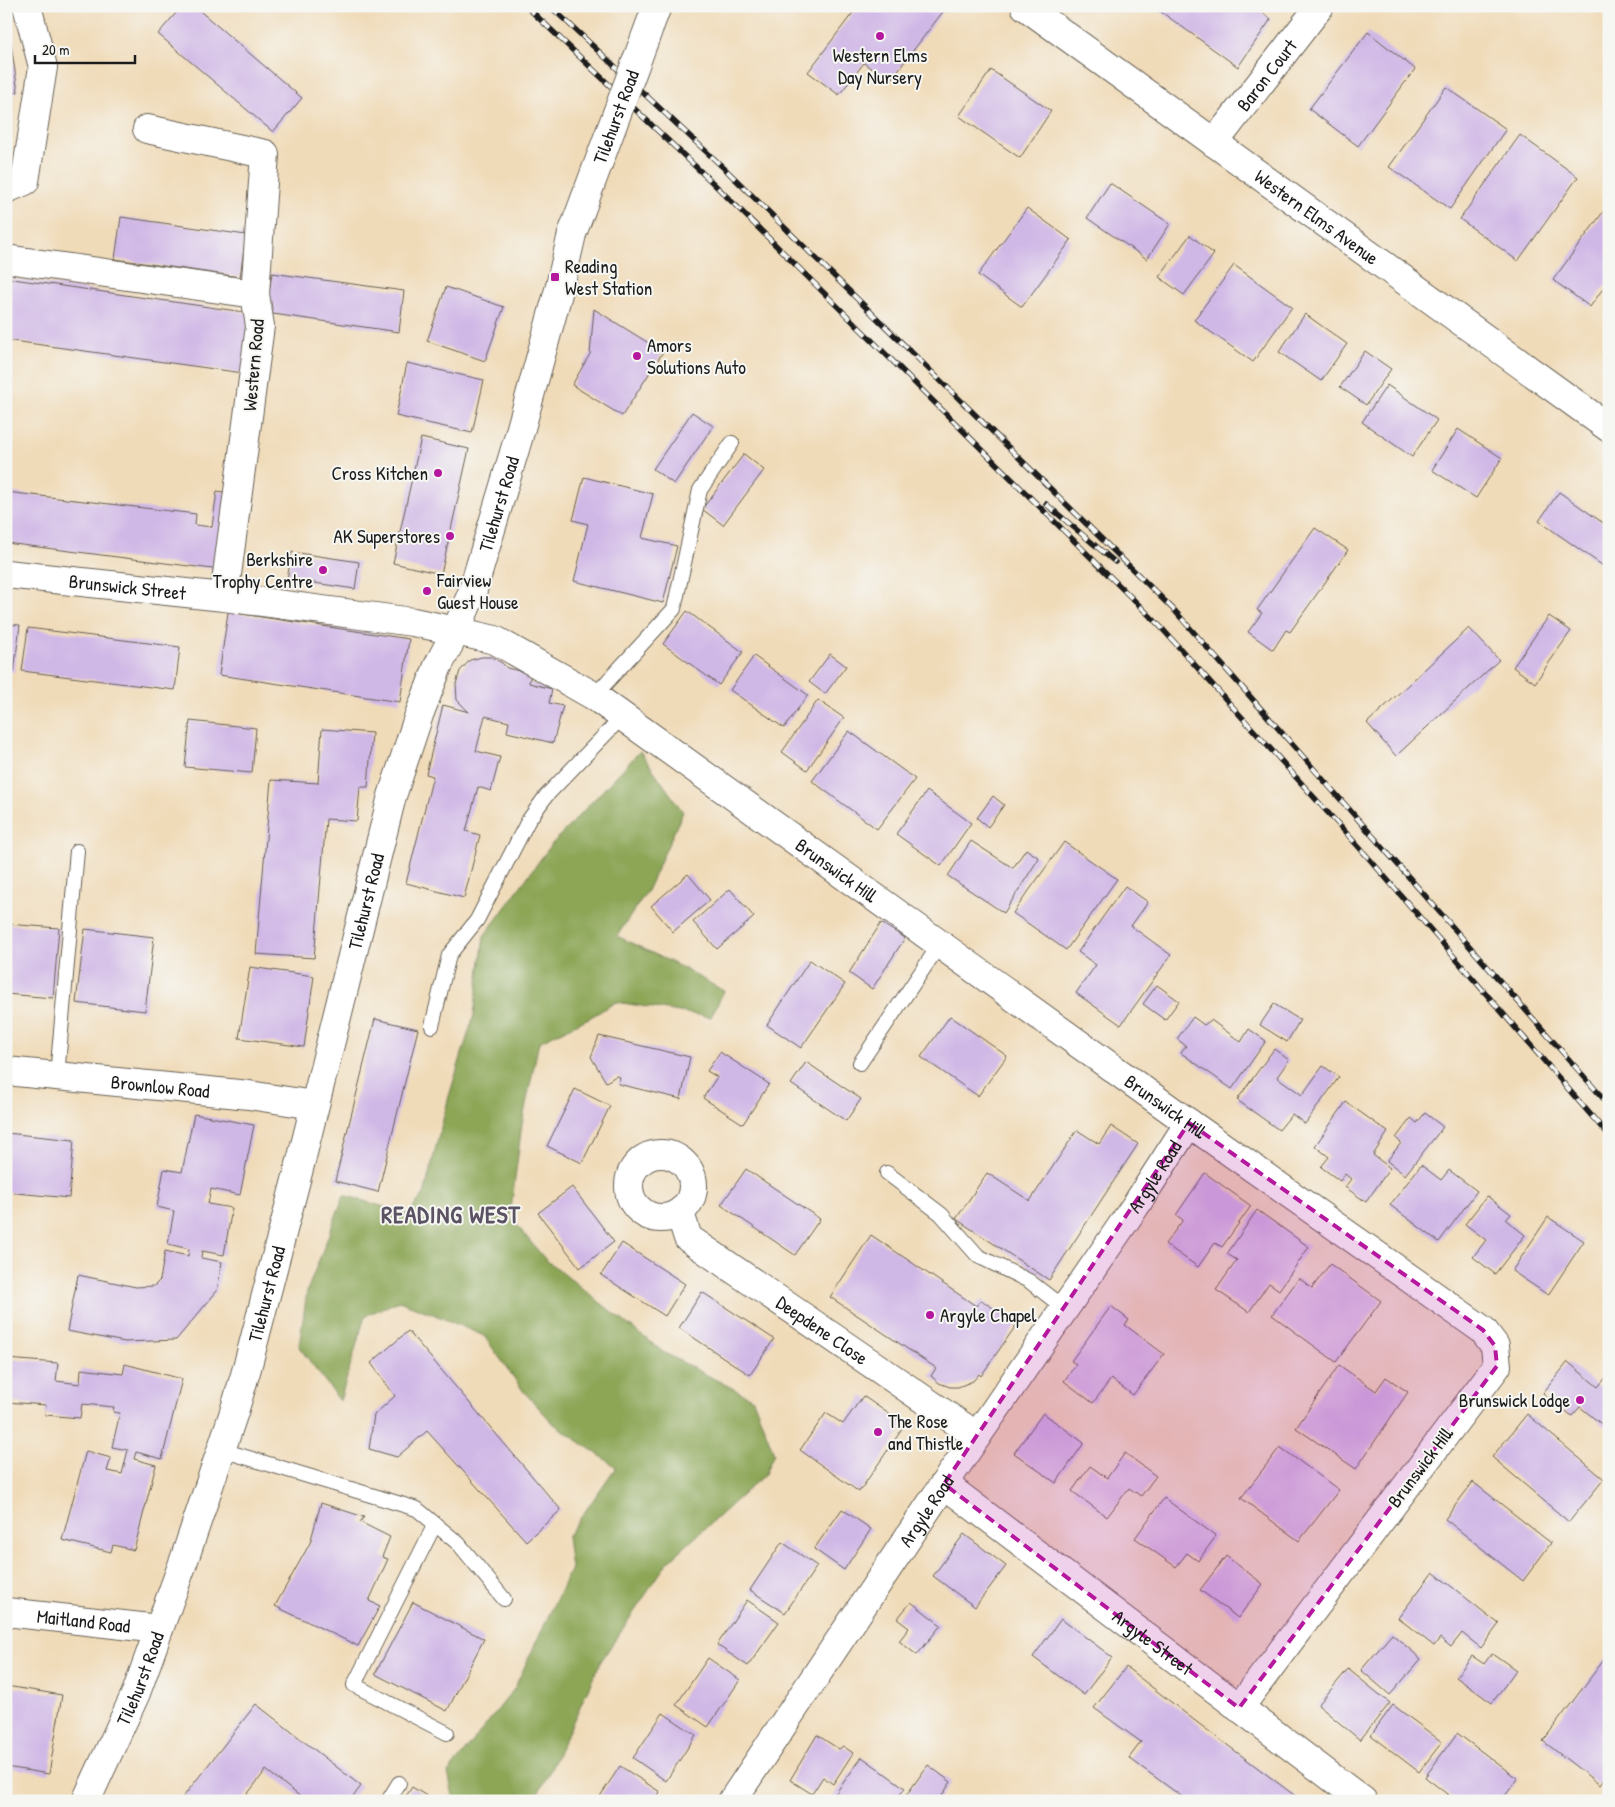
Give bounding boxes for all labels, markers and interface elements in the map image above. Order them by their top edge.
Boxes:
marker: Western Elms Day Nursery [874,30,886,42]
scale bar [35,32,135,64]
street label: Baron Court [1230,33,1303,116]
text: 20 m [42,39,69,60]
place label: Western Elms Day Nursery [833,42,927,90]
street label: Tilehurst Road [586,66,645,167]
street label: Western Elms Avenue [1249,163,1384,271]
place label: Reading West Station [565,253,652,301]
marker: Reading West Station [549,271,561,283]
street label: Western Road [236,317,270,412]
place label: Amors Solutions Auto [647,332,746,380]
marker: Amors Solutions Auto [631,350,643,362]
street label: Tilehurst Road [472,453,525,555]
place label: Cross Kitchen [331,460,428,486]
marker: Cross Kitchen [432,467,444,479]
place label: AK Superstores [333,523,440,549]
marker: AK Superstores [444,530,456,542]
place label: Berkshire Trophy Centre [213,546,313,594]
marker: Berkshire Trophy Centre [317,564,329,576]
place label: Fairview Guest House [436,567,519,615]
street label: Brunswick Street [68,568,188,606]
marker: Fairview Guest House [421,585,433,597]
street label: Brunswick Hill [790,832,883,909]
street label: Tilehurst Road [341,850,390,952]
street label: Brownlow Road [110,1068,211,1104]
street label: Brunswick Hill [1120,1068,1212,1145]
street label: Argyle Road [1121,1135,1188,1218]
district label: READING WEST [381,1198,521,1230]
street label: Tilehurst Road [241,1243,291,1345]
street label: Deepdene Close [771,1289,874,1371]
place label: Argyle Chapel [940,1302,1038,1328]
marker: Argyle Chapel [924,1309,936,1321]
place label: Brunswick Lodge [1459,1387,1570,1413]
marker: Brunswick Lodge [1574,1394,1586,1406]
place label: The Rose and Thistle [888,1408,964,1456]
street label: Brunswick Hill [1381,1421,1459,1513]
marker: The Rose and Thistle [872,1426,884,1438]
street label: Argyle Road [893,1469,960,1552]
street label: Maitland Road [36,1603,132,1639]
street label: Argyle Street [1107,1603,1199,1681]
street label: Tilehurst Road [110,1628,170,1729]

